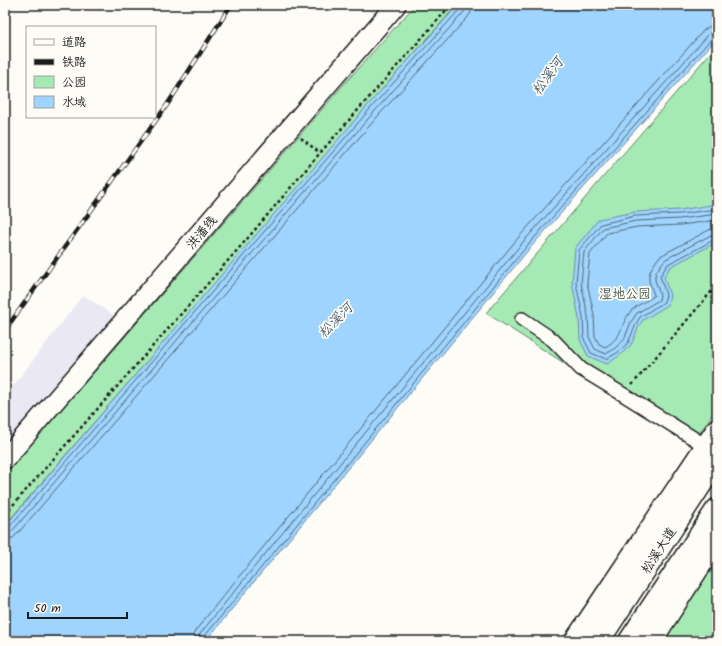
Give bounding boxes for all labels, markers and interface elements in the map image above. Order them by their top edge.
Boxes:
legend [26,26,156,118]
text: 道路 [62,33,86,52]
water label: 松溪河 [527,52,570,100]
text: 铁路 [62,53,86,72]
text: 公园 [62,73,86,92]
text: 水域 [62,93,86,112]
street label: 洪潘线 [181,211,223,255]
park label: 湿地公园 [599,284,651,305]
water label: 松溪河 [313,297,360,343]
street label: 松溪大道 [636,523,682,578]
scale bar [28,594,127,620]
text: 50 m [34,599,61,618]

